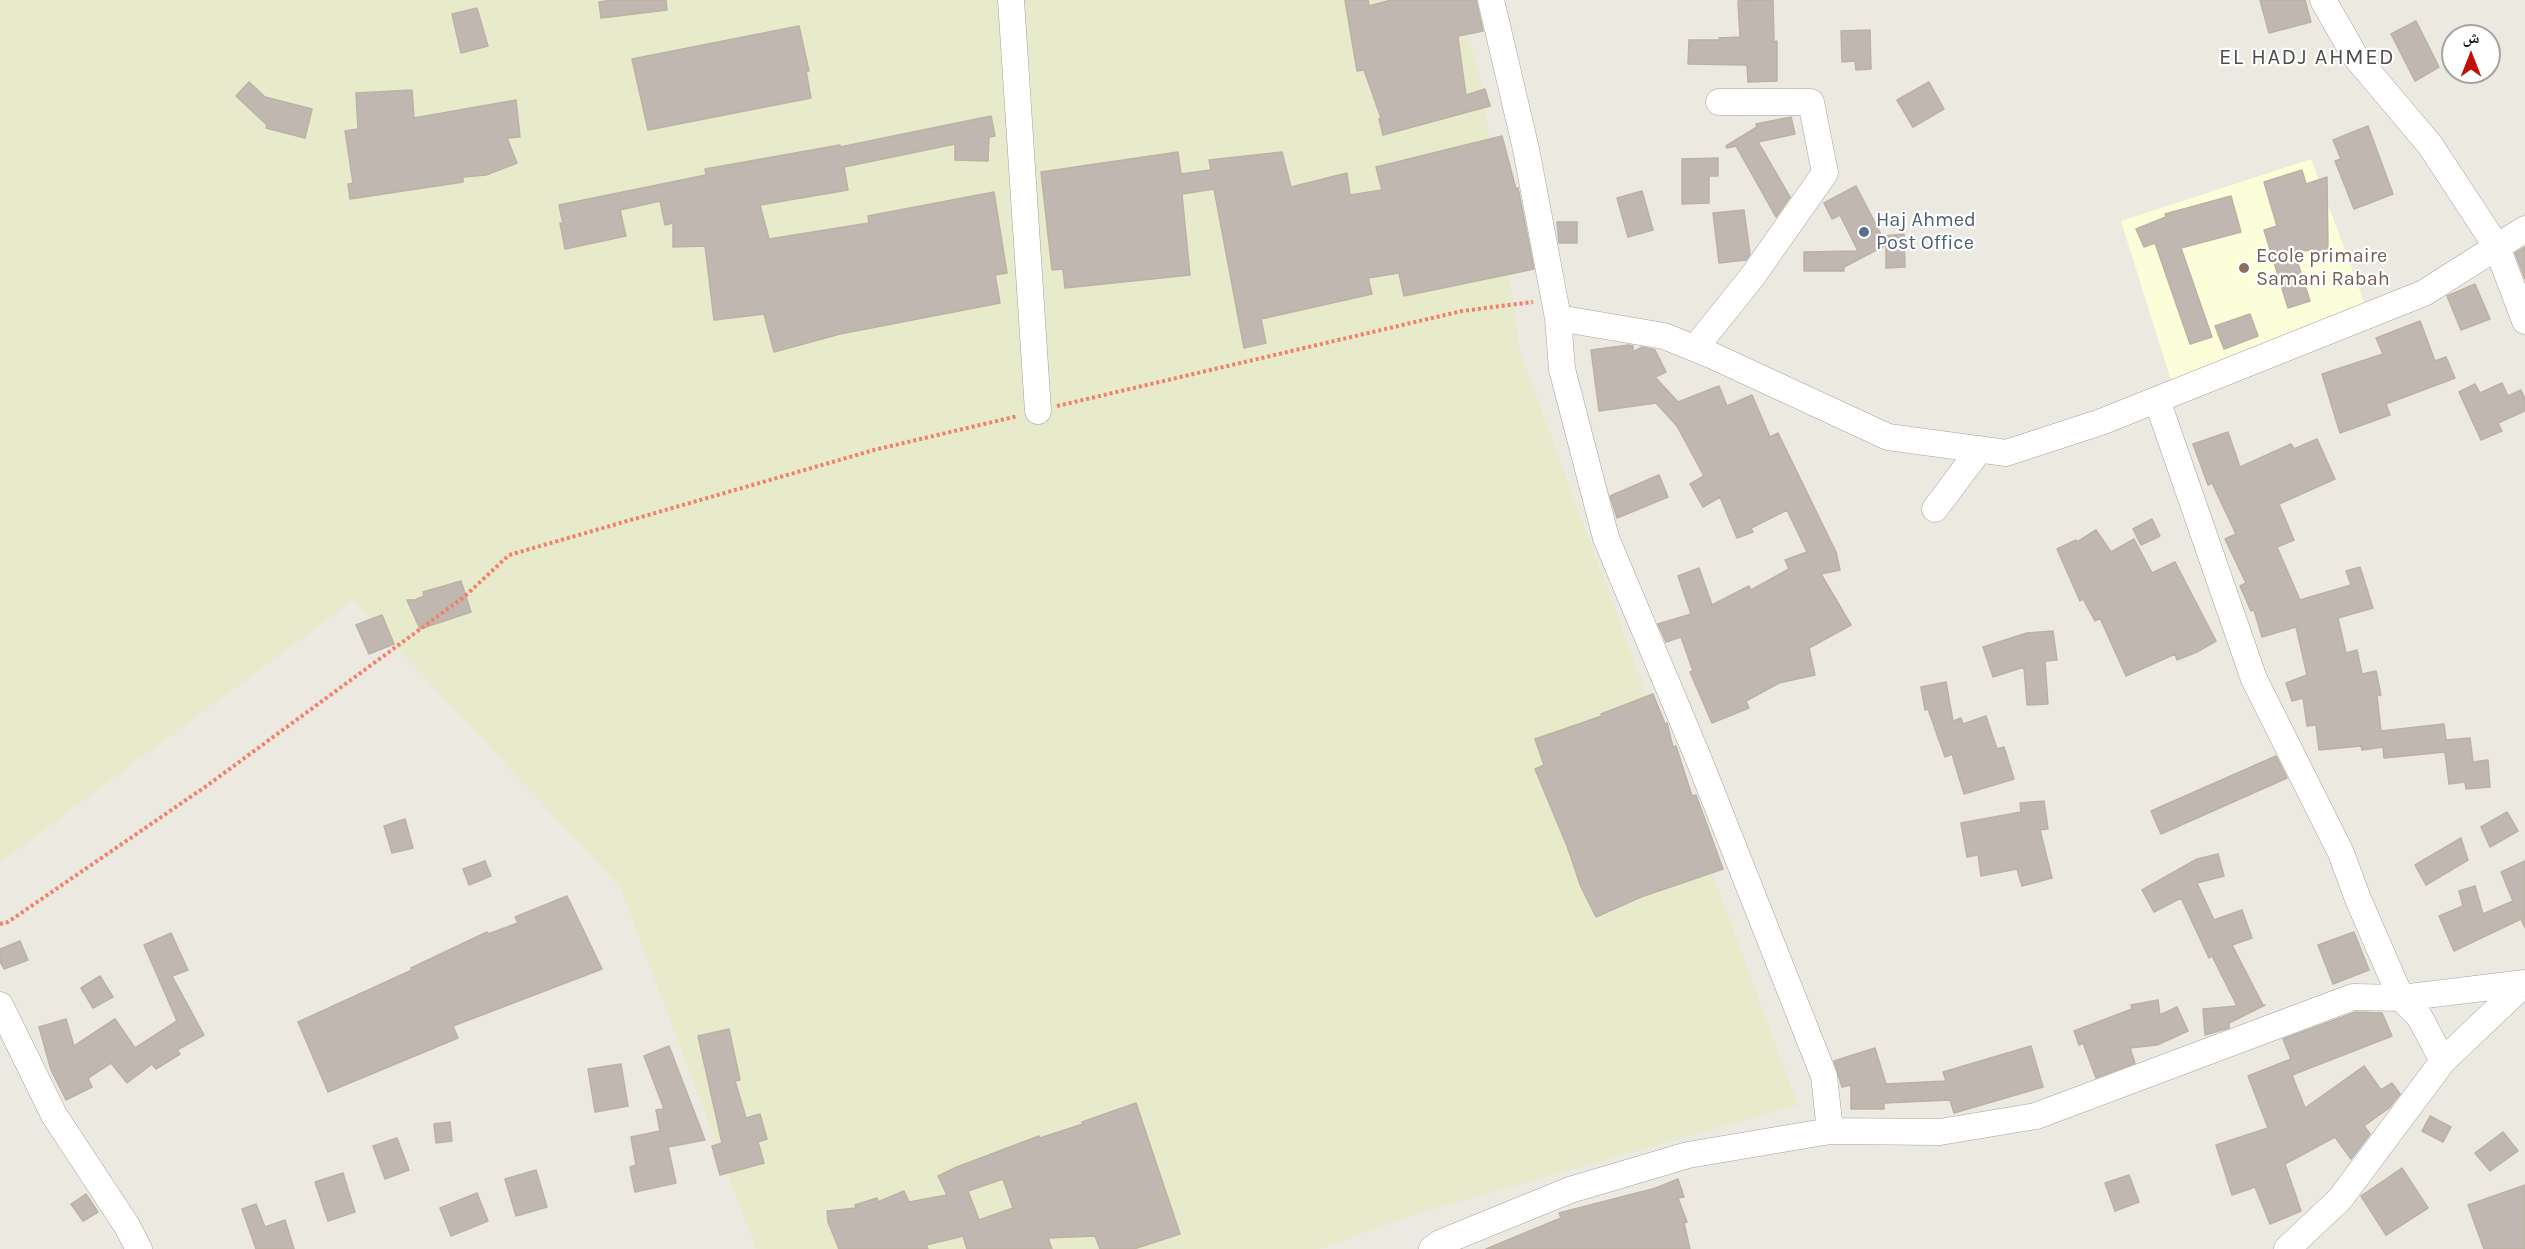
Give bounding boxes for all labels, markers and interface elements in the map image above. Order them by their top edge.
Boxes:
north arrow [2441,24,2501,84]
text: ش [2463,28,2479,47]
district label: EL HADJ AHMED [2219,45,2395,71]
place label: Haj Ahmed Post Office [1876,208,1976,255]
marker: Haj Ahmed Post Office [1857,225,1871,239]
place label: Ecole primaire Samani Rabah [2256,244,2390,291]
marker: Ecole primaire Samani Rabah [2237,261,2251,275]

